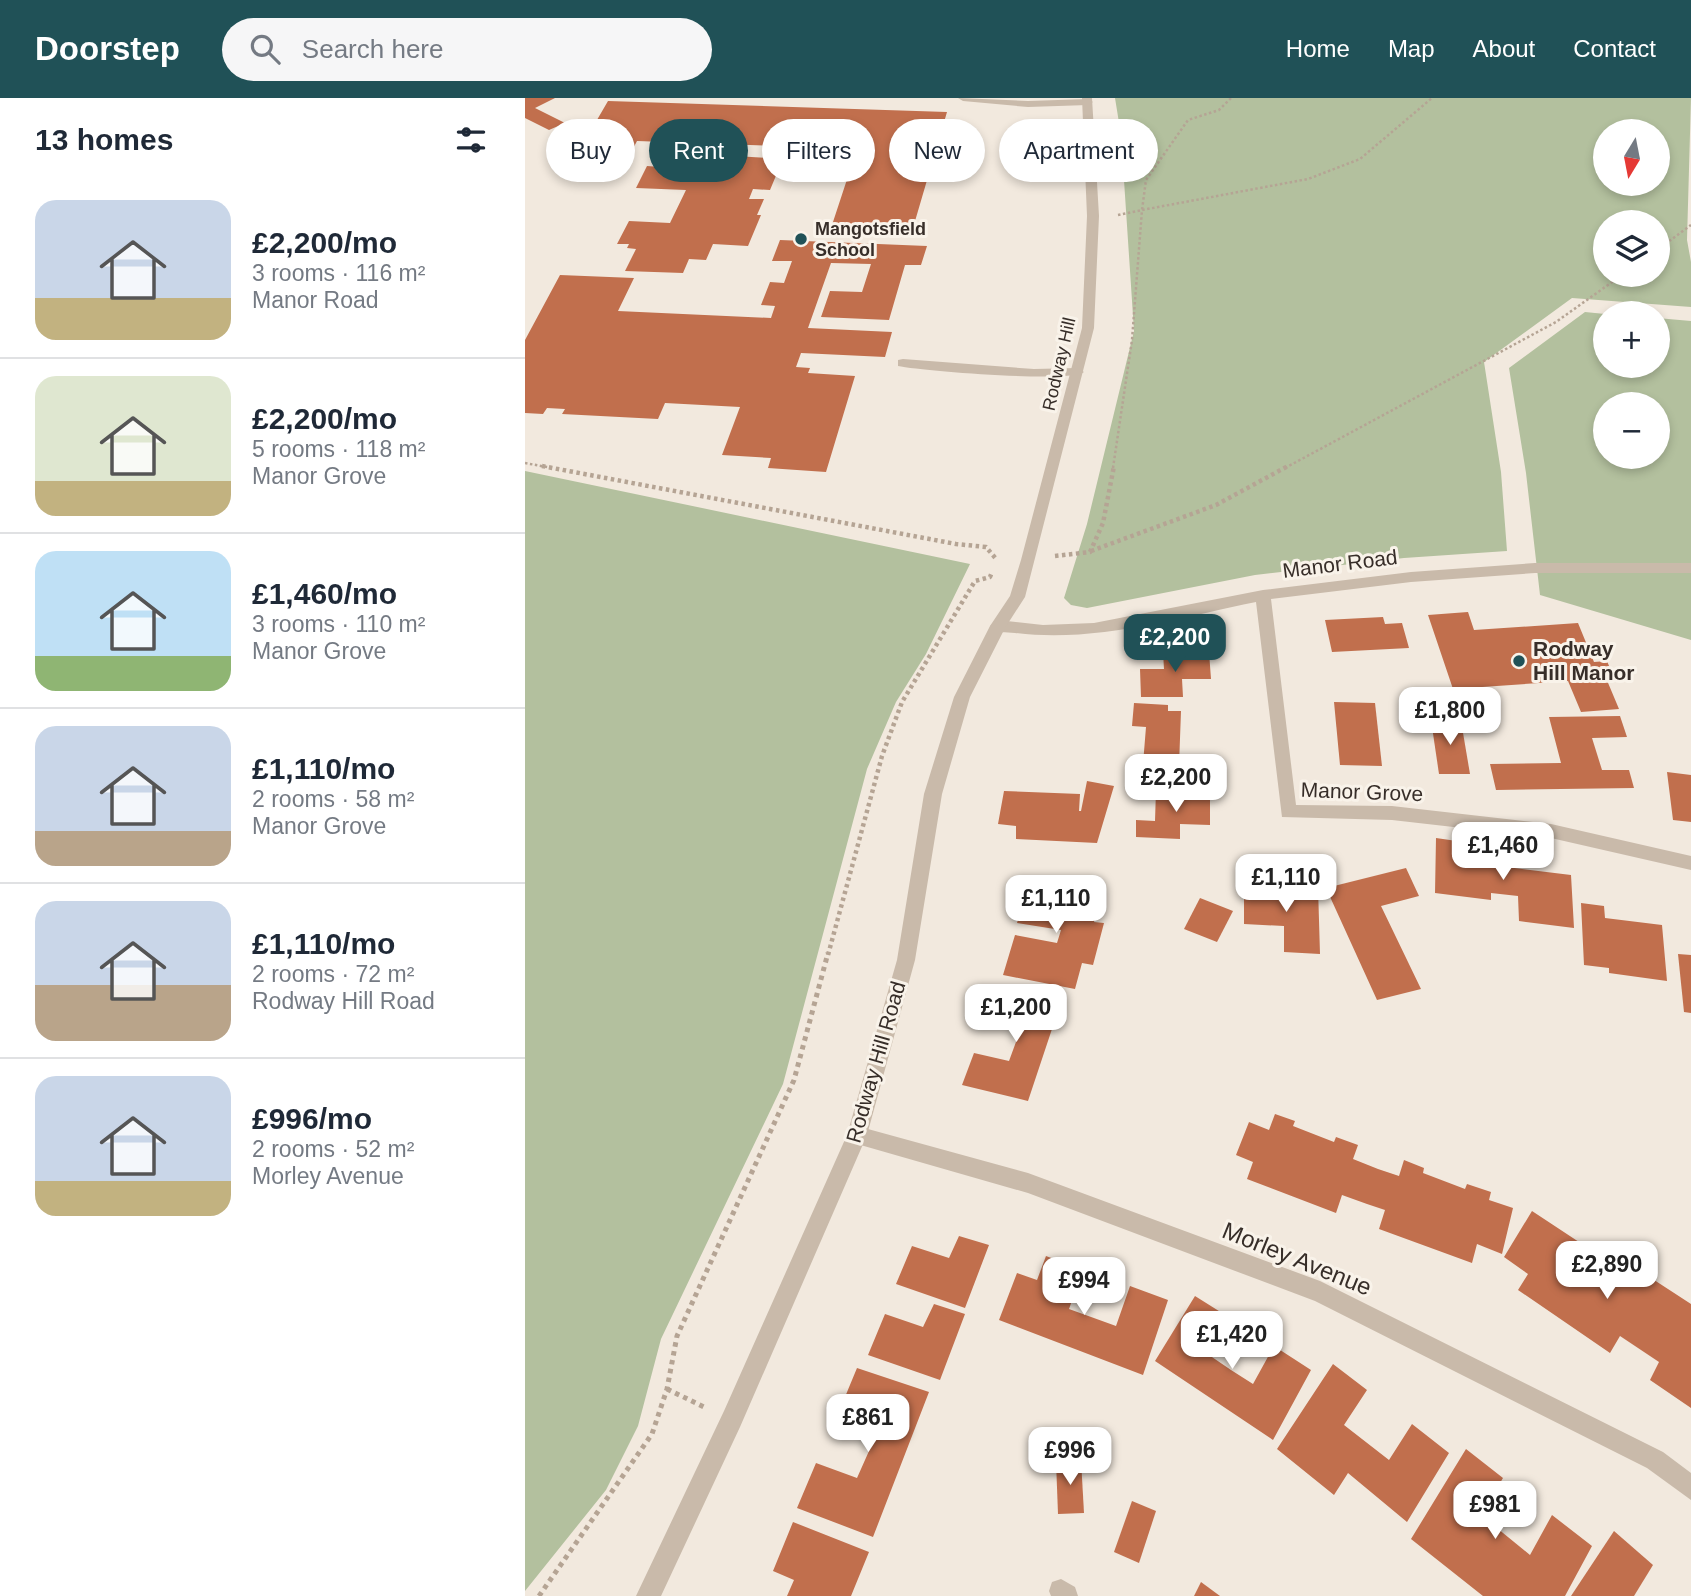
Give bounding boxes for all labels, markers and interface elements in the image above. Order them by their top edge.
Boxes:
search box [222,18,712,81]
text: Doorstep [35,30,180,67]
icon: search [246,30,284,68]
text: Search here [302,34,444,64]
text: Home [1286,35,1350,62]
text: Map [1388,35,1435,62]
text: About [1473,35,1535,62]
text: Contact [1573,35,1656,62]
chip: Buy [546,119,635,182]
chip: Rent [649,119,748,182]
chip: Filters [762,119,875,182]
chip: New [889,119,985,182]
chip: Apartment [999,119,1158,182]
north arrow [1593,119,1669,196]
map controls [1593,119,1670,469]
icon: filters [452,121,490,159]
text: 13 homes [35,123,173,156]
button: layers [1593,210,1670,287]
place label: Mangotsfield School [815,219,926,260]
text: £2,200/mo [252,226,397,259]
icon: home [91,228,175,312]
marker: Mangotsfield School [793,231,809,247]
text: 3 rooms · 116 m² [252,260,425,286]
text: Manor Road [252,287,379,313]
button: + [1593,301,1670,378]
street label: Rodway Hill [1039,315,1079,413]
button: − [1593,392,1670,469]
text: £2,200/mo [252,402,397,435]
icon: home [91,404,175,488]
text: 5 rooms · 118 m² [252,436,425,462]
text: Manor Grove [252,463,386,489]
street label: Manor Road [1281,545,1399,582]
text: £1,460/mo [252,577,397,610]
icon: home [91,579,175,663]
text: 3 rooms · 110 m² [252,611,425,637]
pin: £2,200 [1118,614,1232,674]
text: £2,200 [1140,624,1210,650]
place label: Rodway Hill Manor [1533,637,1635,684]
text: Manor Grove [252,638,386,664]
marker: Rodway Hill Manor [1511,653,1527,669]
pin: £1,800 [1393,688,1507,747]
text: £1,800 [1415,697,1485,723]
text: £1,110/mo [252,752,395,785]
icon: home [91,754,175,838]
pin: £2,200 [1119,754,1233,814]
text: £2,200 [1141,764,1211,790]
street label: Manor Grove [1300,778,1424,805]
text: 2 rooms · 58 m² [252,786,414,812]
text: Manor Grove [252,813,386,839]
pin: £1,460 [1446,822,1560,882]
text: £1,460 [1468,832,1538,858]
pin: £1,110 [1229,854,1343,914]
text: £1,110 [1251,864,1321,890]
pin: £1,110 [999,876,1113,935]
text: £1,110 [1021,885,1091,911]
text: £1,110/mo [252,927,395,960]
icon: home [91,929,175,1013]
text: 2 rooms · 72 m² [252,961,414,987]
street label: Rodway Hill Road [841,978,910,1145]
pin: £1,200 [959,984,1073,1044]
text: Rodway Hill Road [252,988,435,1014]
text: £1,200 [981,994,1051,1020]
text: £996/mo [252,1102,372,1135]
icon: home [91,1104,175,1188]
text: 2 rooms · 52 m² [252,1136,414,1162]
text: Morley Avenue [252,1163,404,1189]
street label: Morley Avenue [1219,1216,1376,1301]
pin: £2,890 [1550,1242,1664,1301]
text: £2,890 [1572,1251,1642,1277]
pin: £994 [1043,1258,1125,1317]
text: £994 [1058,1267,1110,1293]
pin: £1,420 [1175,1312,1289,1371]
text: £1,420 [1197,1321,1267,1347]
pin: £861 [827,1394,909,1454]
text: £861 [842,1404,894,1430]
pin: £996 [1029,1428,1111,1487]
text: £996 [1044,1437,1096,1463]
pin: £981 [1454,1482,1536,1541]
text: £981 [1469,1491,1521,1517]

